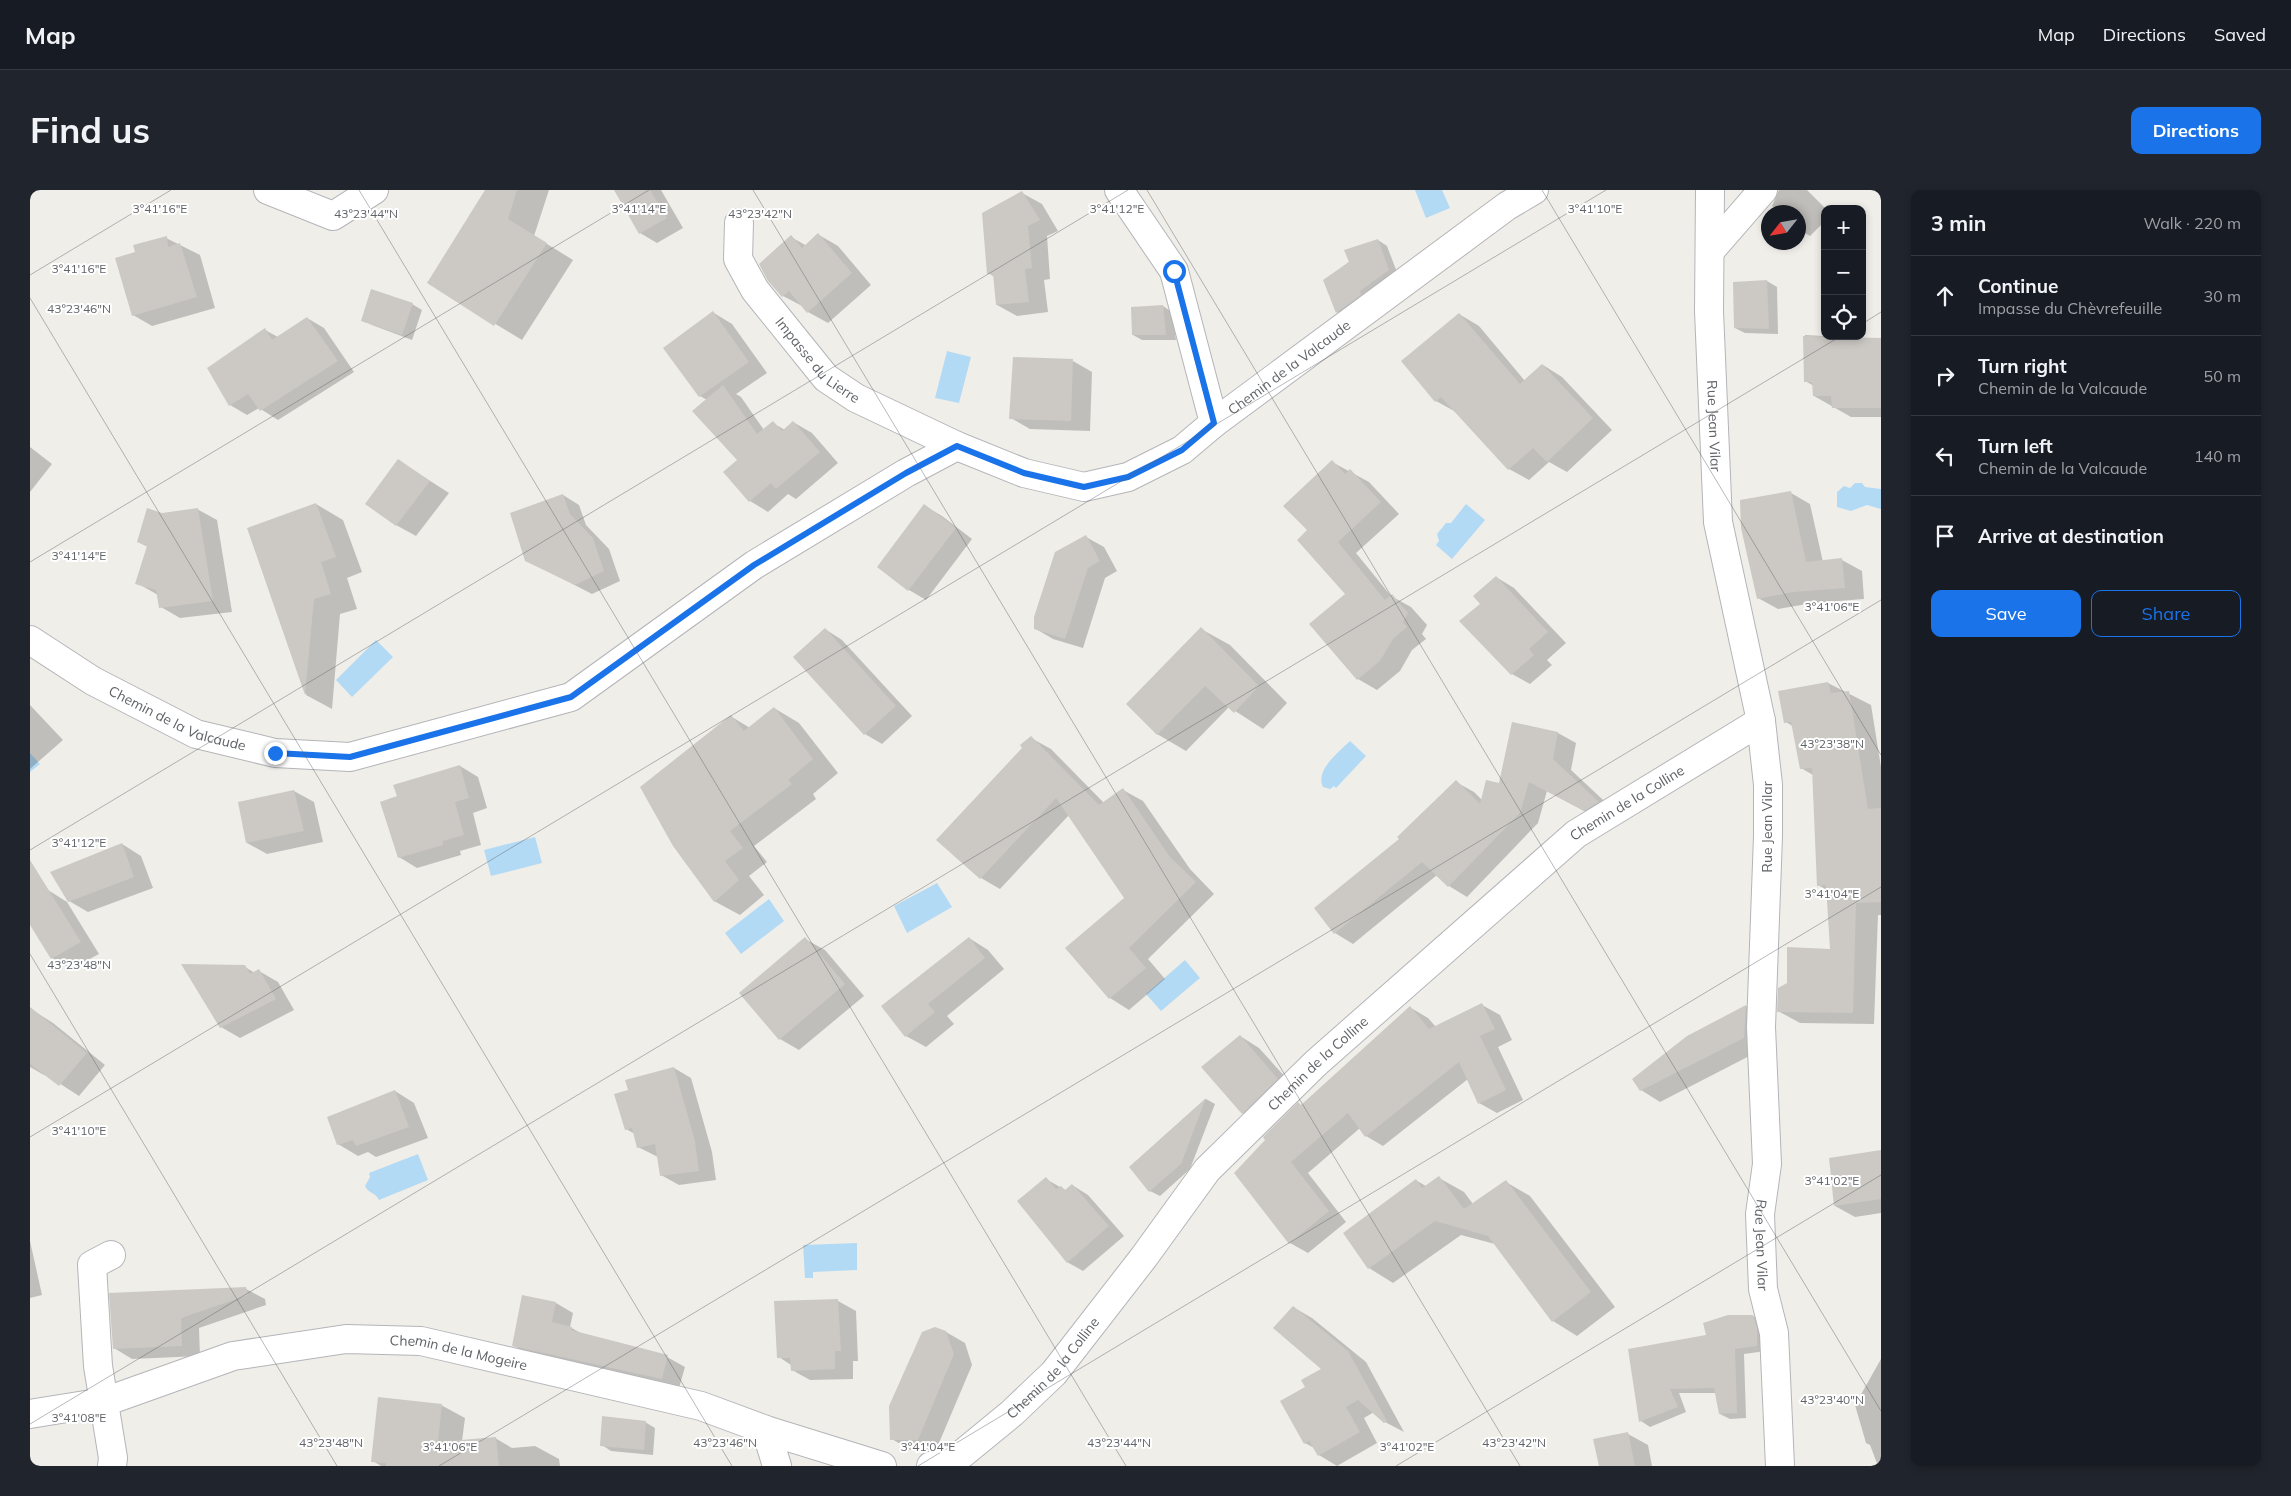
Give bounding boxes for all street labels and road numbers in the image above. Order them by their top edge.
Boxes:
street label: Impasse du Lierre [771,313,863,407]
street label: Chemin de la Valcaude [1224,316,1354,419]
street label: Rue Jean Vilar [1703,380,1725,473]
street label: Chemin de la Valcaude [106,682,248,755]
street label: Chemin de la Colline [1566,761,1687,845]
street label: Rue Jean Vilar [1758,780,1776,873]
street label: Chemin de la Colline [1264,1012,1372,1115]
street label: Rue Jean Vilar [1751,1198,1772,1292]
street label: Chemin de la Colline [1003,1313,1103,1423]
street label: Chemin de la Mogeire [390,1331,529,1374]

